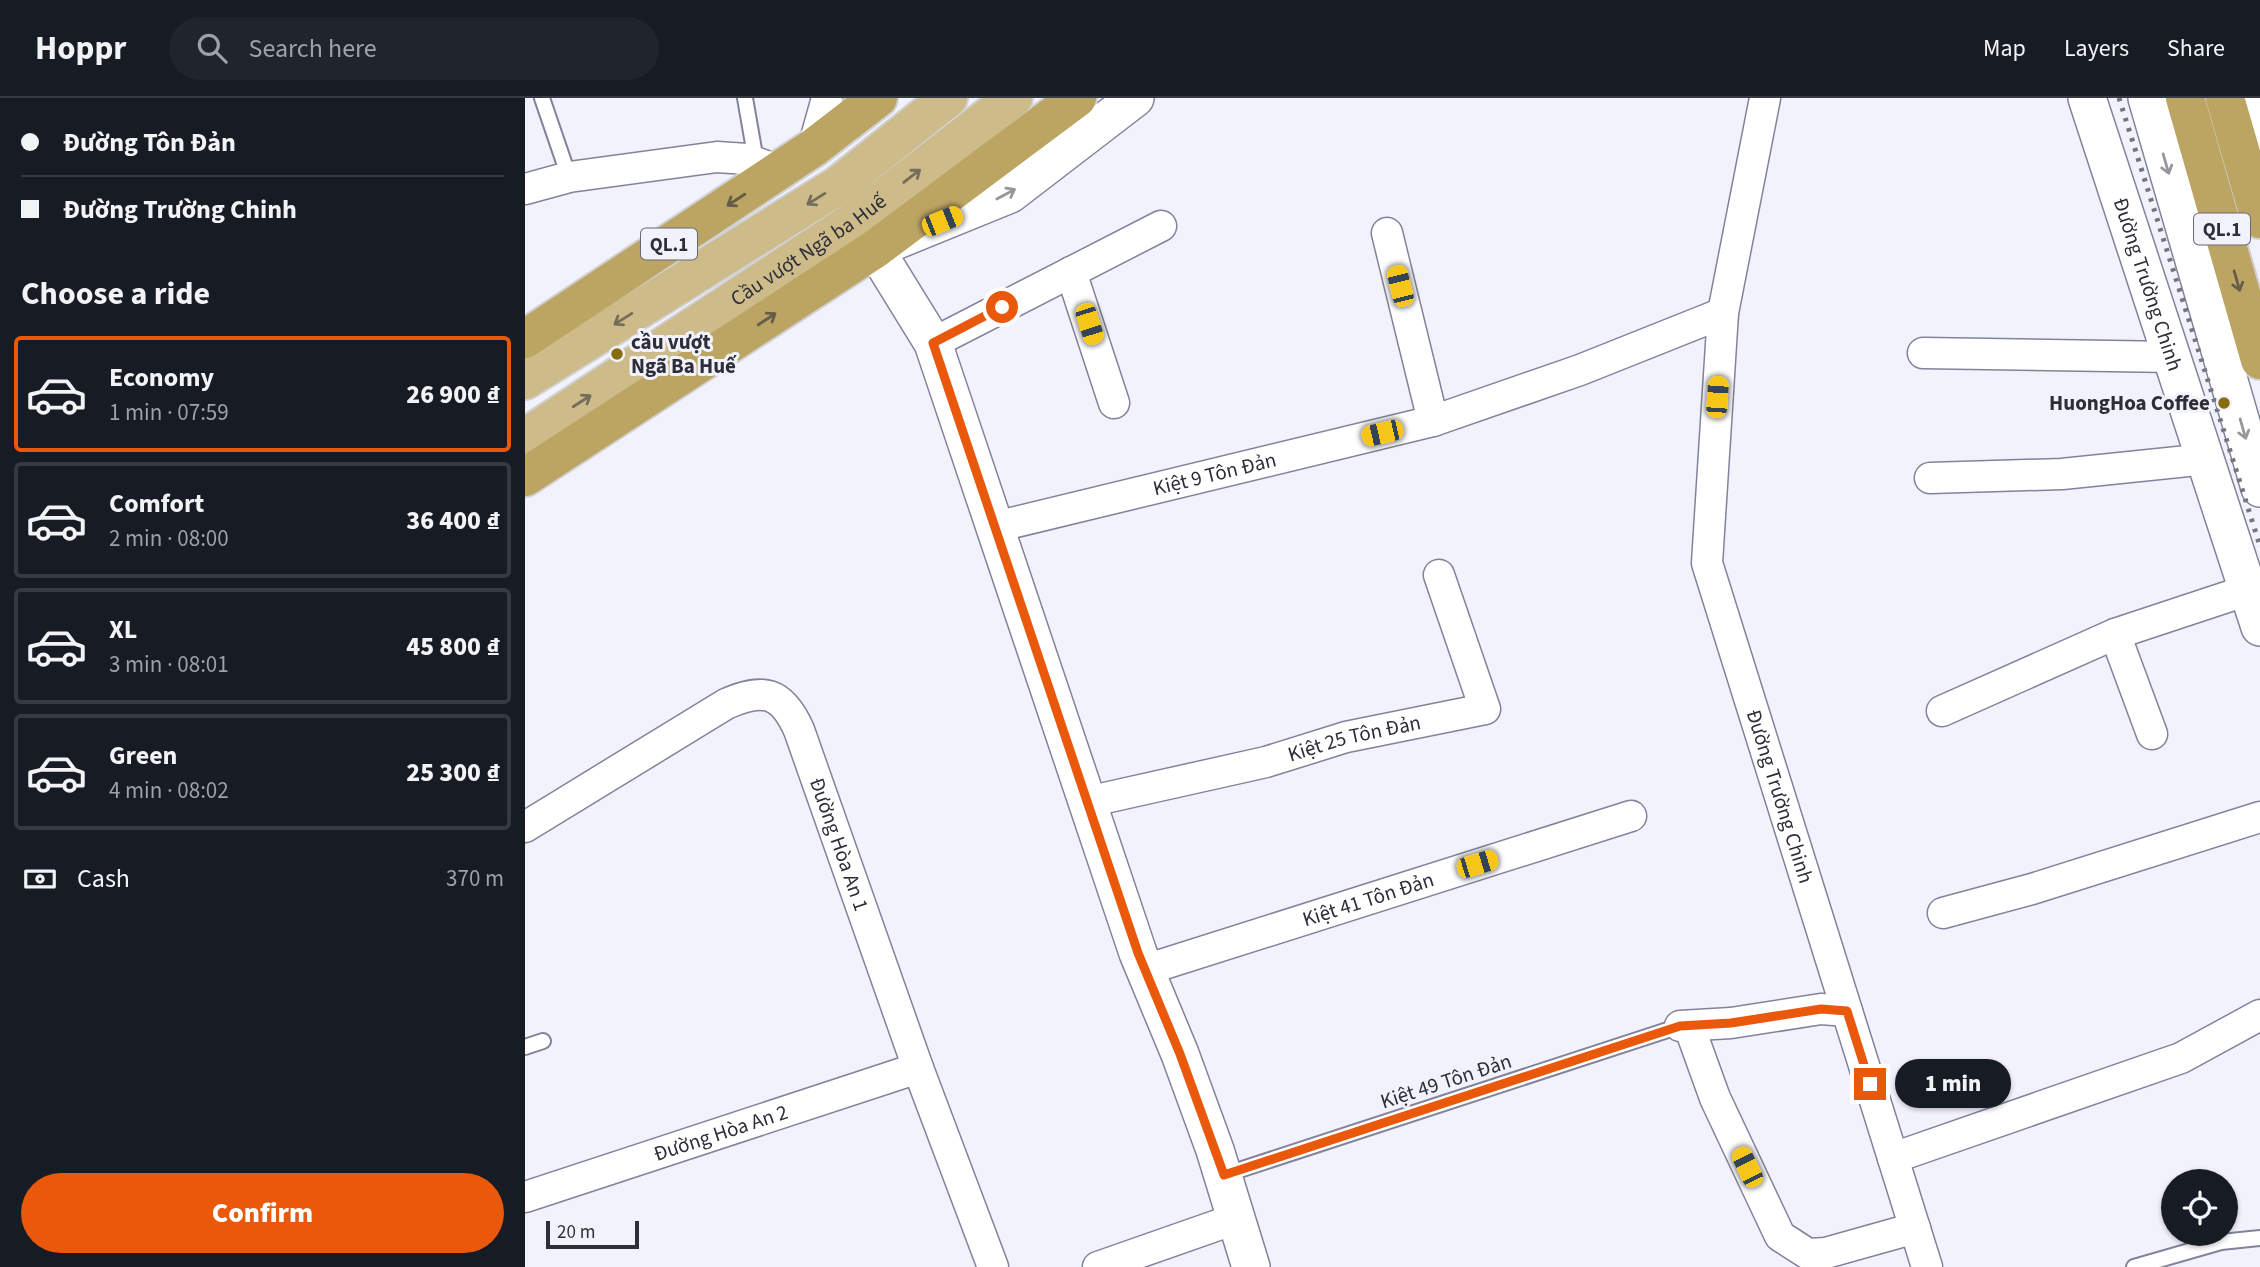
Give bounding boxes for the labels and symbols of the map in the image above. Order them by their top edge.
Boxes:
one-way arrow [2160,152,2173,174]
one-way arrow [902,169,921,184]
street label: Cầu vượt Ngã ba Huế [724,186,893,313]
one-way arrow [995,187,1016,200]
one-way arrow [807,191,826,206]
one-way arrow [727,192,746,207]
street label: Đường Trường Chinh [2106,194,2190,375]
car [919,203,966,239]
road number: QL.1 [2194,214,2250,244]
road number: QL.1 [641,228,697,260]
car [1385,263,1416,309]
one-way arrow [2232,270,2245,292]
route start [986,291,1018,323]
car [1073,301,1106,347]
one-way arrow [757,312,776,327]
one-way arrow [613,313,633,327]
place label: cầu vượt Ngã Ba Huế [631,327,737,381]
marker: cầu vượt Ngã Ba Huế [609,346,625,362]
car [1706,375,1729,419]
place label: HuongHoa Coffee [2049,388,2210,418]
one-way arrow [572,393,591,408]
marker: HuongHoa Coffee [2216,395,2232,411]
car [1360,418,1405,448]
one-way arrow [2237,418,2250,440]
street label: Kiệt 9 Tôn Đản [1150,444,1279,503]
street label: Đường Trường Chinh [1739,706,1821,887]
street label: Kiệt 25 Tôn Đản [1284,707,1423,769]
street label: Đường Hòa An 1 [802,773,877,915]
car [1454,848,1501,880]
street label: Kiệt 41 Tôn Đản [1299,864,1438,934]
street label: Kiệt 49 Tôn Đản [1377,1046,1515,1116]
callout: 1 min [1895,1060,2010,1108]
route end [1854,1068,1886,1100]
street label: Đường Hòa An 2 [650,1097,792,1169]
car [1729,1144,1766,1190]
scale bar [546,1218,639,1250]

